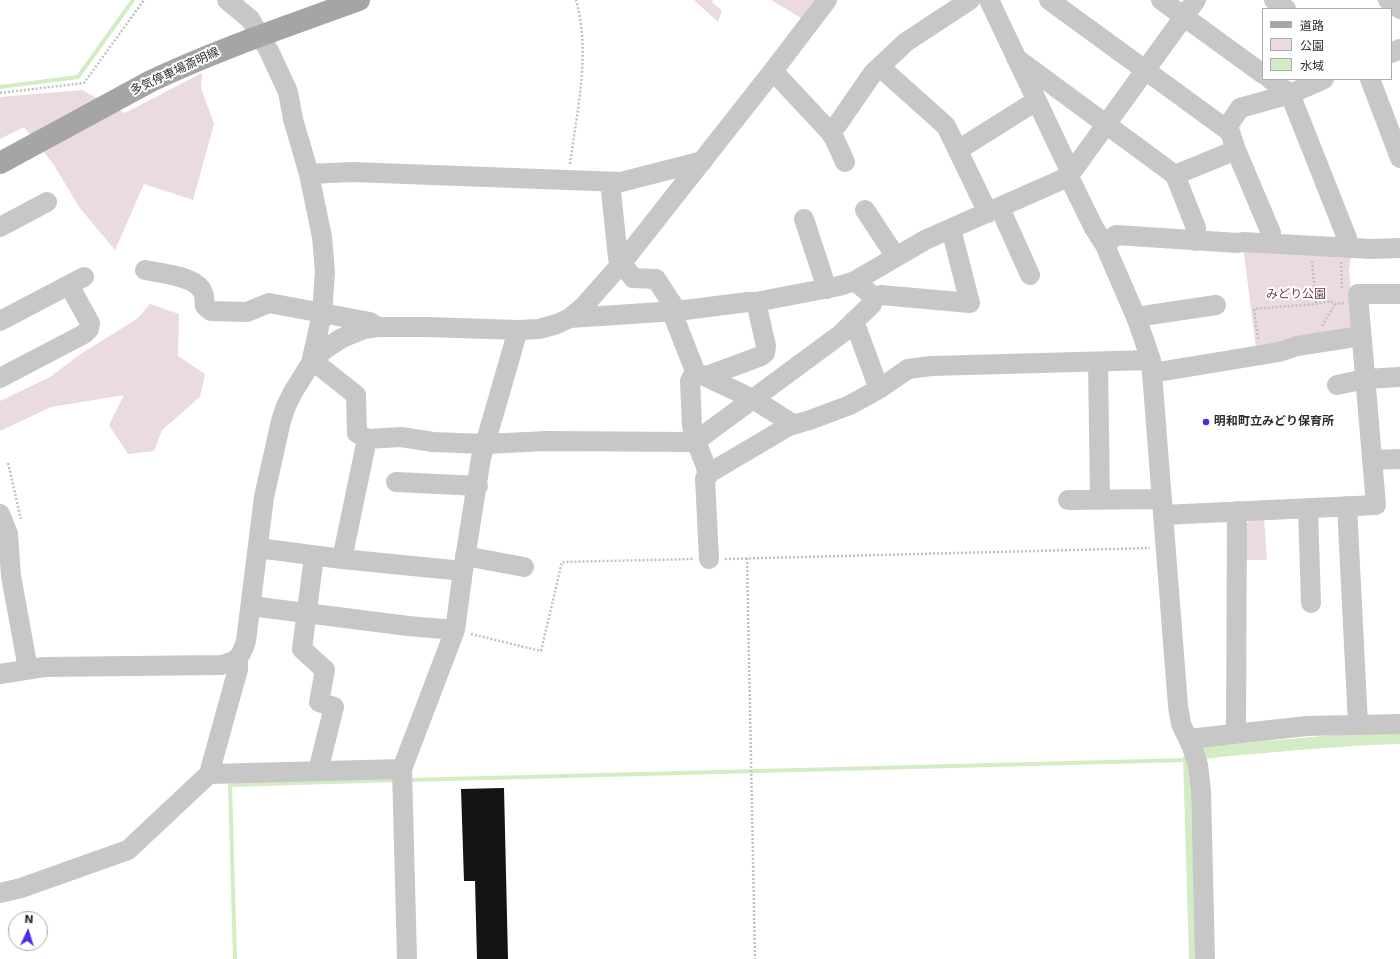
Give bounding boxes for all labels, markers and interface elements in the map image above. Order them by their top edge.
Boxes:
legend [1262,8,1392,80]
text: 道路 [1300,19,1324,33]
text: 公園 [1300,39,1324,53]
street label: 多気停車場斎明線 [128,45,222,99]
text: 水域 [1300,59,1324,73]
park label: みどり公園 [1266,288,1326,302]
place label: 明和町立みどり保育所 [1214,415,1334,429]
marker: 明和町立みどり保育所 [1201,417,1211,427]
north arrow [8,911,48,951]
text: N [24,913,34,926]

